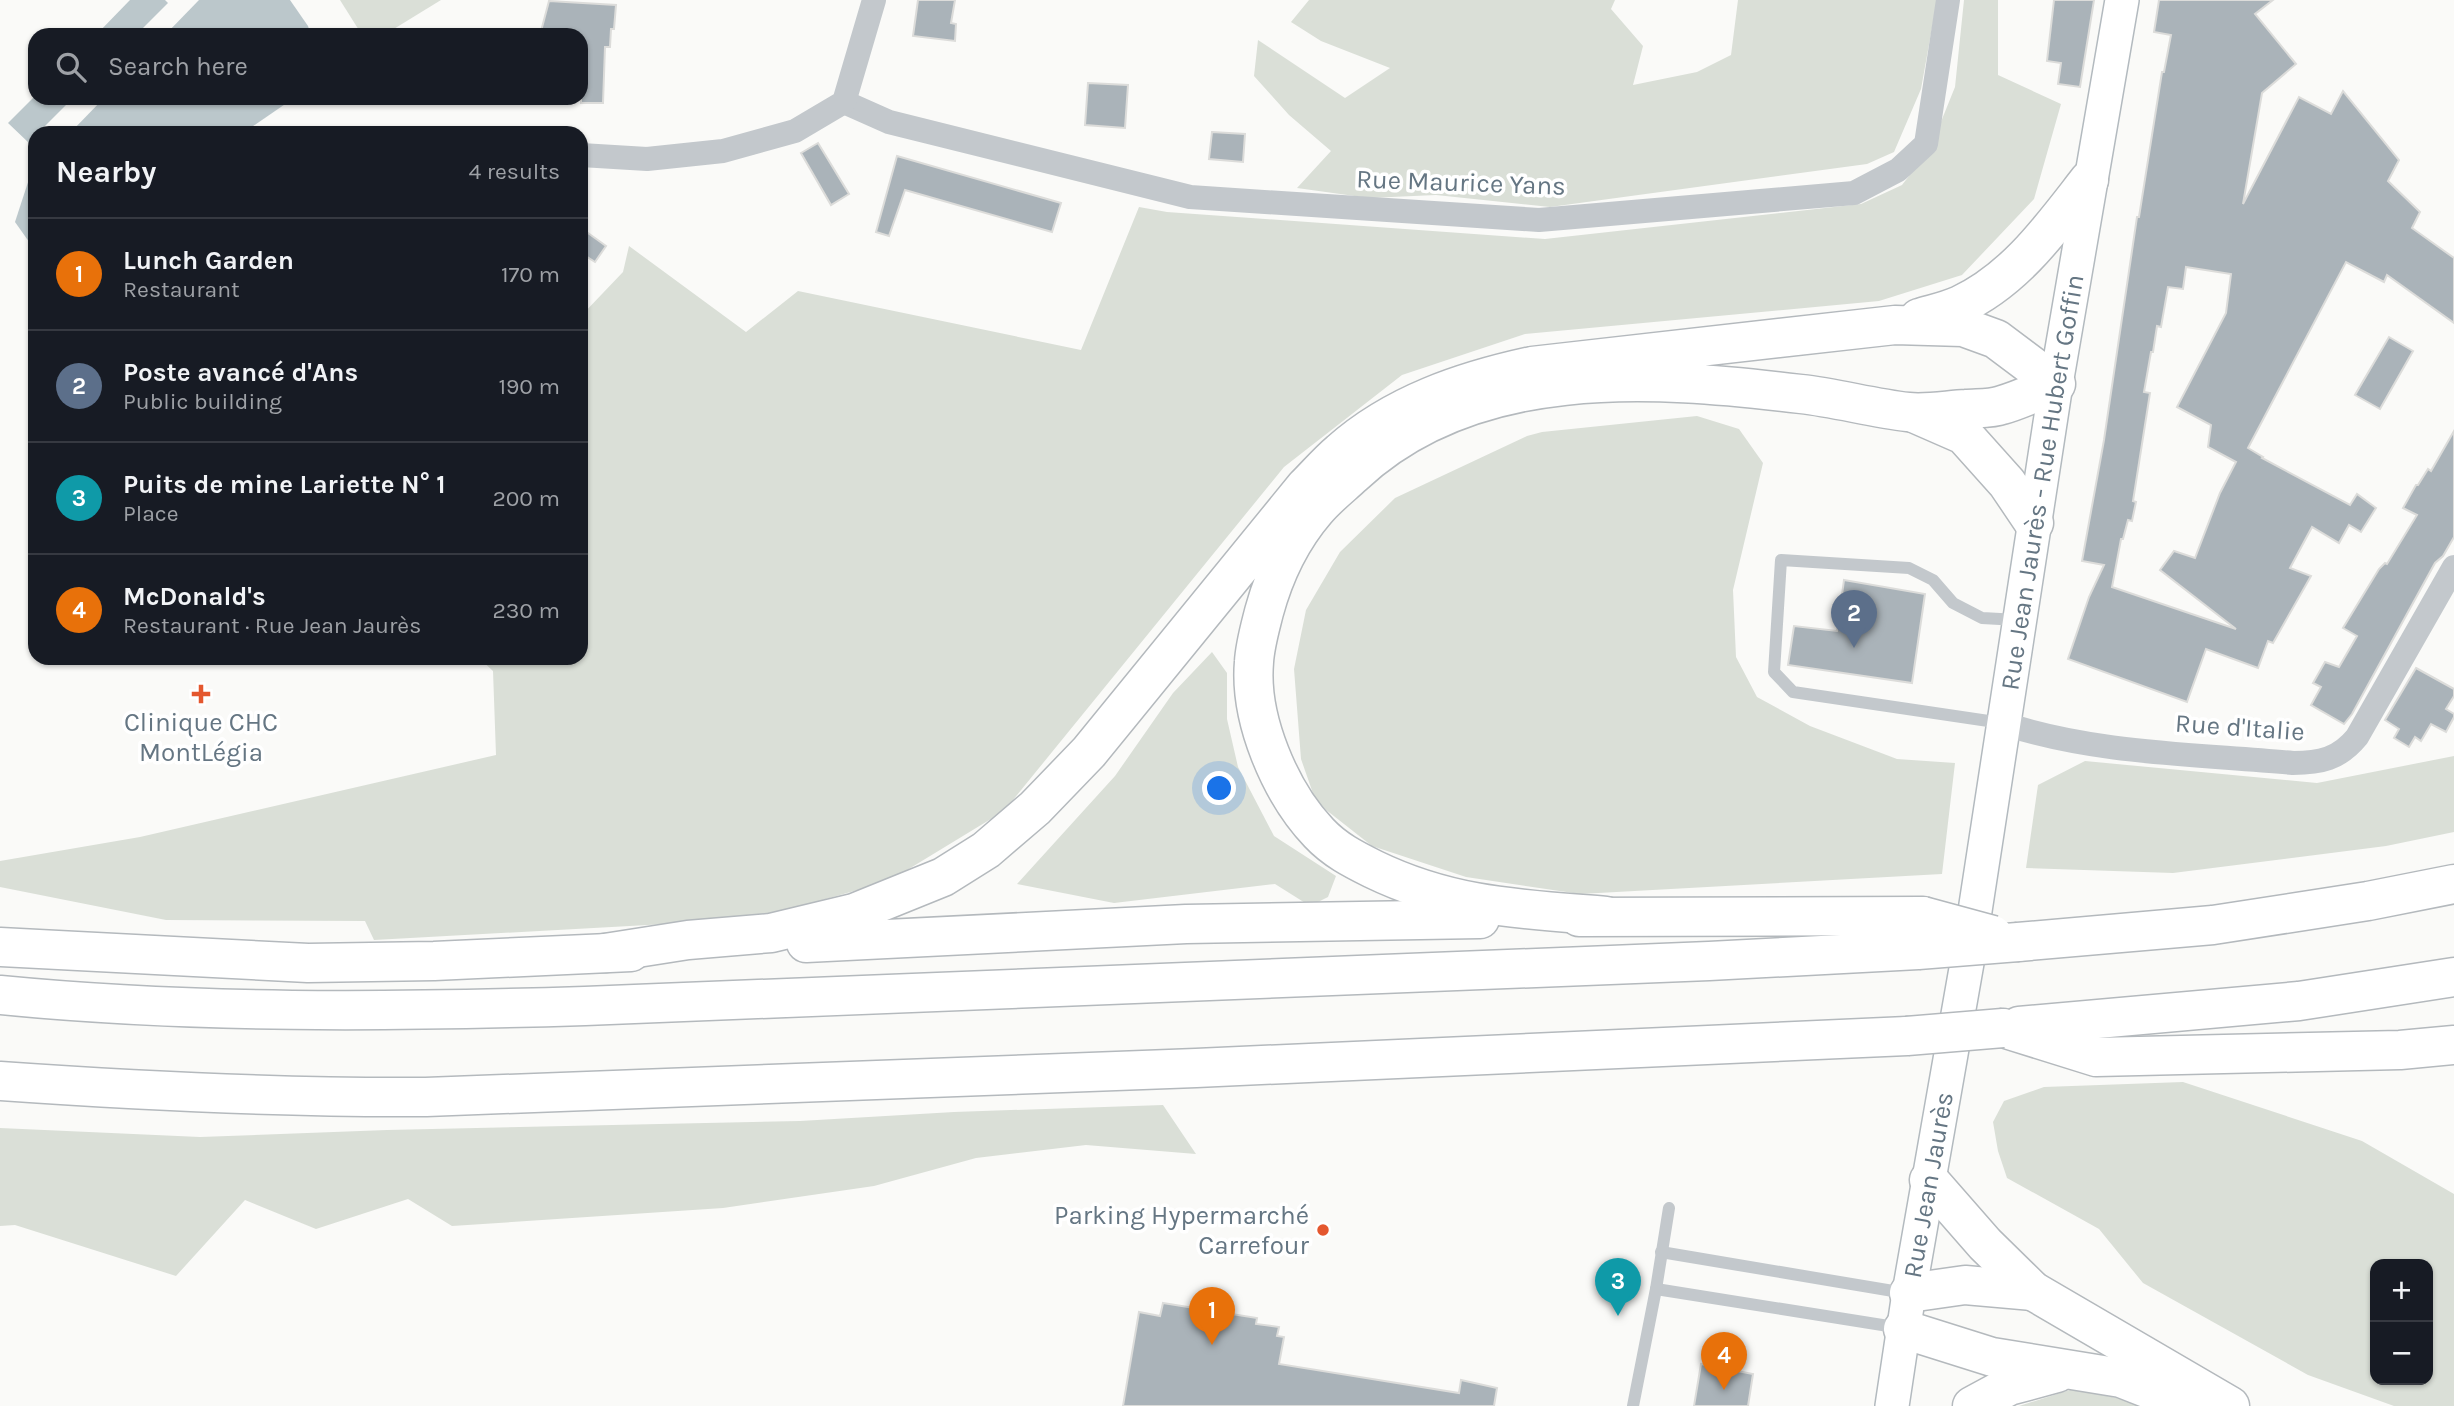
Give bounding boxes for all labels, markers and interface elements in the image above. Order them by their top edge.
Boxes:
search box [28,28,588,105]
icon: search [52,48,90,86]
text: Search here [108,51,248,82]
text: Nearby [56,154,156,190]
text: 4 results [468,158,560,185]
street label: Rue Maurice Yans [1356,163,1566,202]
text: Lunch Garden [123,245,294,276]
text: 1 [75,261,83,288]
text: 170 m [501,261,560,288]
street label: Rue Jean Jaurès - Rue Hubert Goffin [1994,272,2091,692]
text: Restaurant [123,276,240,303]
text: Poste avancé d'Ans [123,357,358,388]
text: 2 [72,373,86,400]
text: 190 m [498,373,560,400]
text: Public building [123,388,282,415]
text: Puits de mine Lariette N° 1 [123,469,446,500]
text: 3 [72,485,86,512]
text: 200 m [492,485,560,512]
text: Place [123,500,179,527]
text: McDonald's [123,581,266,612]
pin: 2 [1831,590,1877,648]
text: 4 [72,597,86,624]
text: 230 m [492,597,560,624]
text: Restaurant · Rue Jean Jaurès [123,612,421,639]
marker: Clinique CHC MontLégia [191,684,211,704]
place label: Clinique CHC MontLégia [124,707,278,768]
street label: Rue d'Italie [2174,708,2306,747]
your location [1202,771,1236,805]
street label: Rue Jean Jaurès [1897,1090,1960,1280]
place label: Parking Hypermarché Carrefour [1054,1200,1310,1261]
marker: Parking Hypermarché Carrefour [1315,1222,1331,1238]
pin: 3 [1595,1258,1641,1316]
map controls [2370,1259,2433,1385]
button: + [2370,1259,2433,1322]
pin: 1 [1189,1287,1235,1345]
button: − [2370,1322,2433,1385]
pin: 4 [1701,1332,1747,1390]

